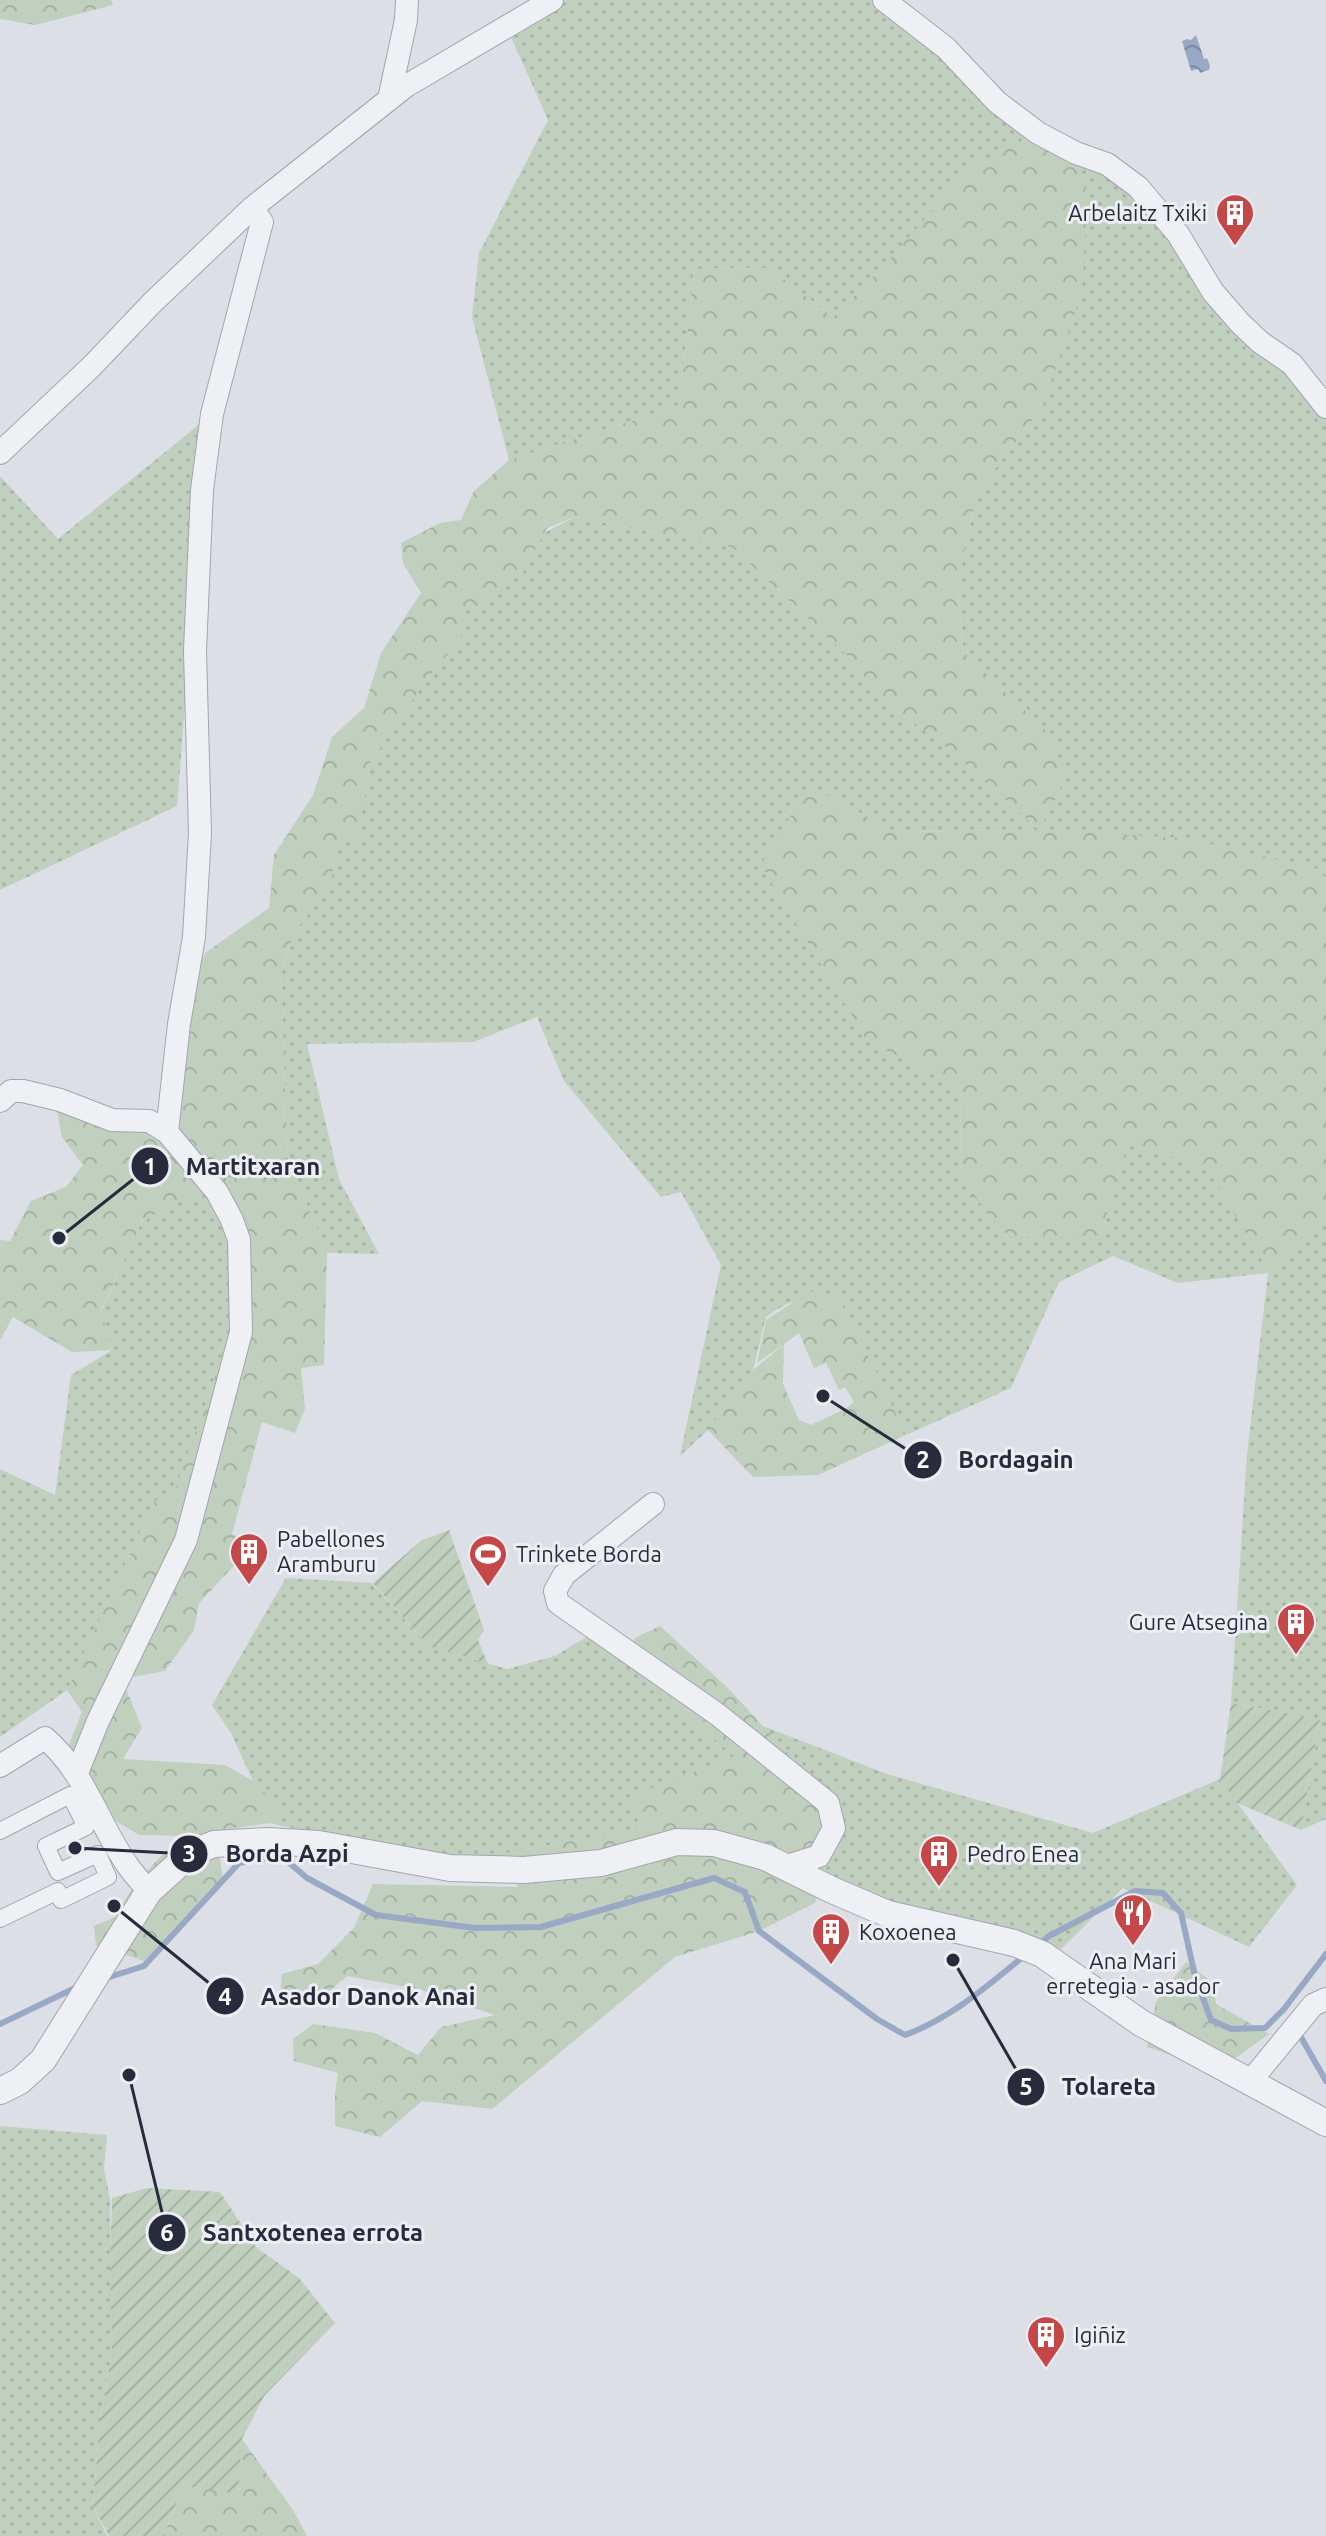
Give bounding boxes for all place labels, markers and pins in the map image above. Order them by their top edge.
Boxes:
building icon: Arbelaitz Txiki [1214,192,1256,247]
place label: Arbelaitz Txiki [1068,200,1207,225]
callout: Martitxaran [130,1142,336,1190]
callout: Bordagain [903,1436,1090,1484]
place label: Pabellones Aramburu [277,1526,385,1576]
building icon: Pabellones Aramburu [228,1531,270,1586]
sports icon: Trinkete Borda [467,1533,509,1588]
place label: Trinkete Borda [516,1541,662,1566]
building icon: Gure Atsegina [1275,1601,1317,1656]
place label: Gure Atsegina [1129,1609,1268,1634]
callout: Borda Azpi [169,1830,364,1878]
building icon: Pedro Enea [918,1833,960,1888]
place label: Pedro Enea [967,1841,1079,1866]
restaurant icon: Ana Mari erretegia - asador [1112,1892,1154,1947]
building icon: Koxoenea [810,1911,852,1966]
place label: Koxoenea [859,1919,957,1944]
place label: Ana Mari erretegia - asador [1046,1948,1220,1998]
callout: Asador Danok Anai [205,1972,492,2020]
callout: Tolareta [1006,2063,1172,2111]
callout: Santxotenea errota [147,2209,439,2257]
building icon: Igiñiz [1025,2314,1067,2369]
place label: Igiñiz [1074,2322,1126,2347]

